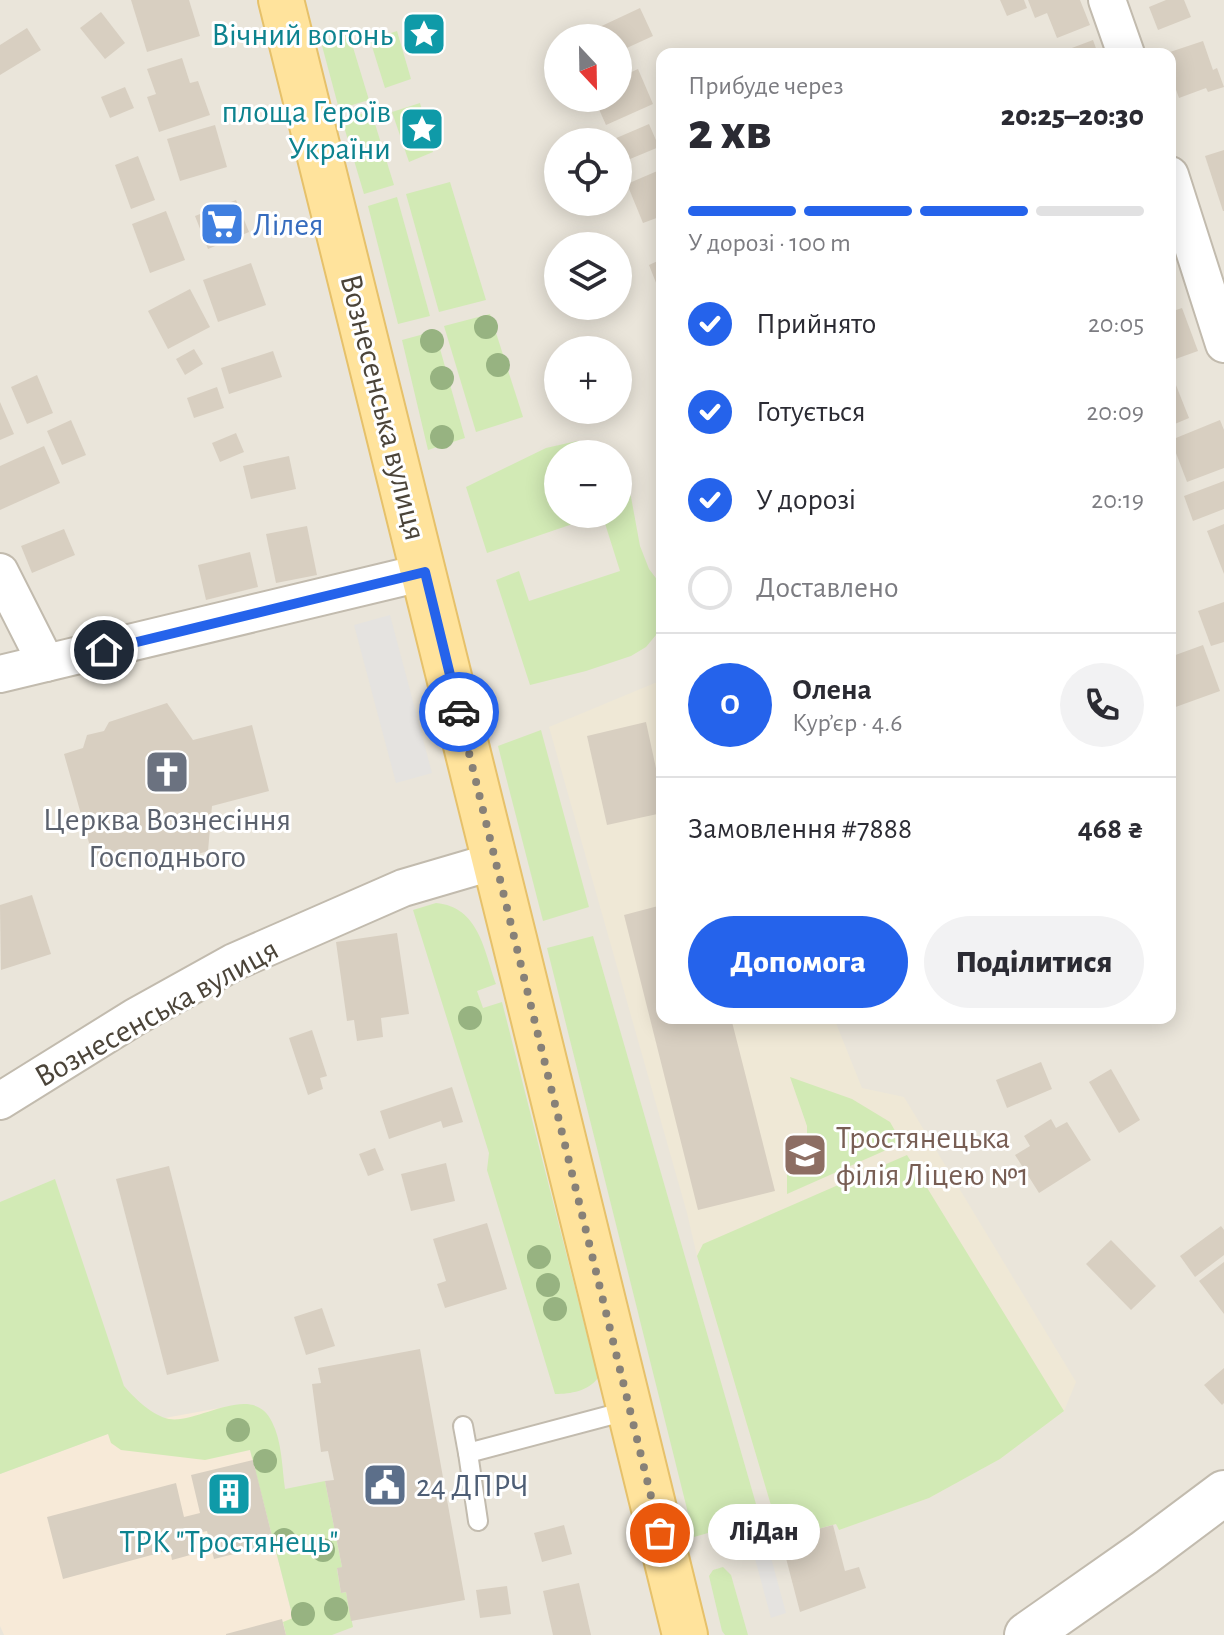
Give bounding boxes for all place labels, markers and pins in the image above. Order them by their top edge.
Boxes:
place icon: Вічний вогонь [400,10,448,58]
place label: Вічний вогонь [211,19,393,51]
place label: площа Героїв України [222,96,391,165]
place icon: площа Героїв України [398,105,446,153]
supermarket icon: Лілея [198,200,246,248]
place label: Лілея [253,209,324,241]
pin [70,616,138,684]
church icon: Церква Вознесіння Господнього [143,748,191,796]
place label: Церква Вознесіння Господнього [43,804,291,873]
place label: Тростянецька філія Ліцею №1 [836,1122,1029,1191]
school or university icon: Тростянецька філія Ліцею №1 [781,1131,829,1179]
public building icon: 24 ДПРЧ [361,1461,409,1509]
building icon: ТРК "Тростянець" [205,1470,253,1518]
place label: 24 ДПРЧ [416,1470,529,1502]
pin [626,1499,694,1567]
callout: ЛіДан [708,1505,820,1561]
place label: ТРК "Тростянець" [120,1526,338,1558]

